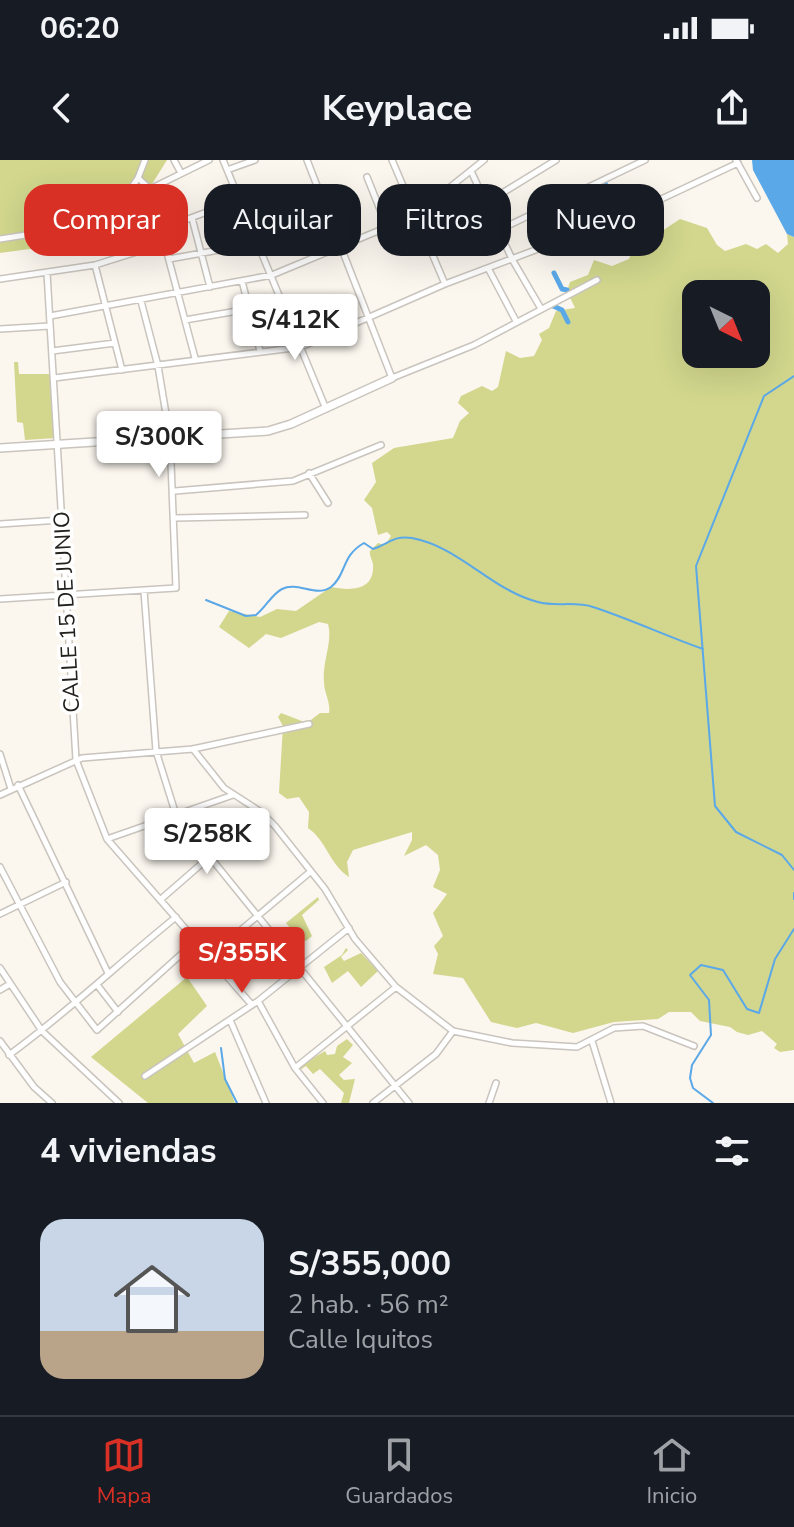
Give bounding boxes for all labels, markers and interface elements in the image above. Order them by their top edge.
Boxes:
text: 06:20 [40,8,119,49]
text: Keyplace [322,84,472,133]
icon: back [40,86,84,130]
icon: share [710,86,754,130]
chip: Comprar [24,184,188,256]
chip: Alquilar [204,184,361,256]
chip: Filtros [377,184,511,256]
chip: Nuevo [527,184,664,256]
north arrow [682,280,770,368]
map controls [682,280,770,368]
pin: S/412K [230,294,360,362]
text: S/412K [251,302,339,337]
pin: S/300K [94,411,224,479]
text: S/300K [115,419,203,454]
street label: CALLE 15 DE JUNIO [47,511,87,713]
pin: S/258K [142,808,272,876]
text: S/258K [163,816,251,851]
pin: S/355K [177,927,307,995]
text: S/355K [198,935,286,970]
text: 4 viviendas [40,1128,217,1174]
icon: filters [710,1129,754,1173]
text: S/355,000 [288,1241,451,1287]
icon: home [104,1251,200,1347]
text: 2 hab. · 56 m² [288,1287,449,1322]
text: Calle Iquitos [288,1322,433,1357]
tab: Mapa [97,1433,152,1511]
tab: Guardados [345,1433,453,1511]
tab: Inicio [646,1433,697,1511]

